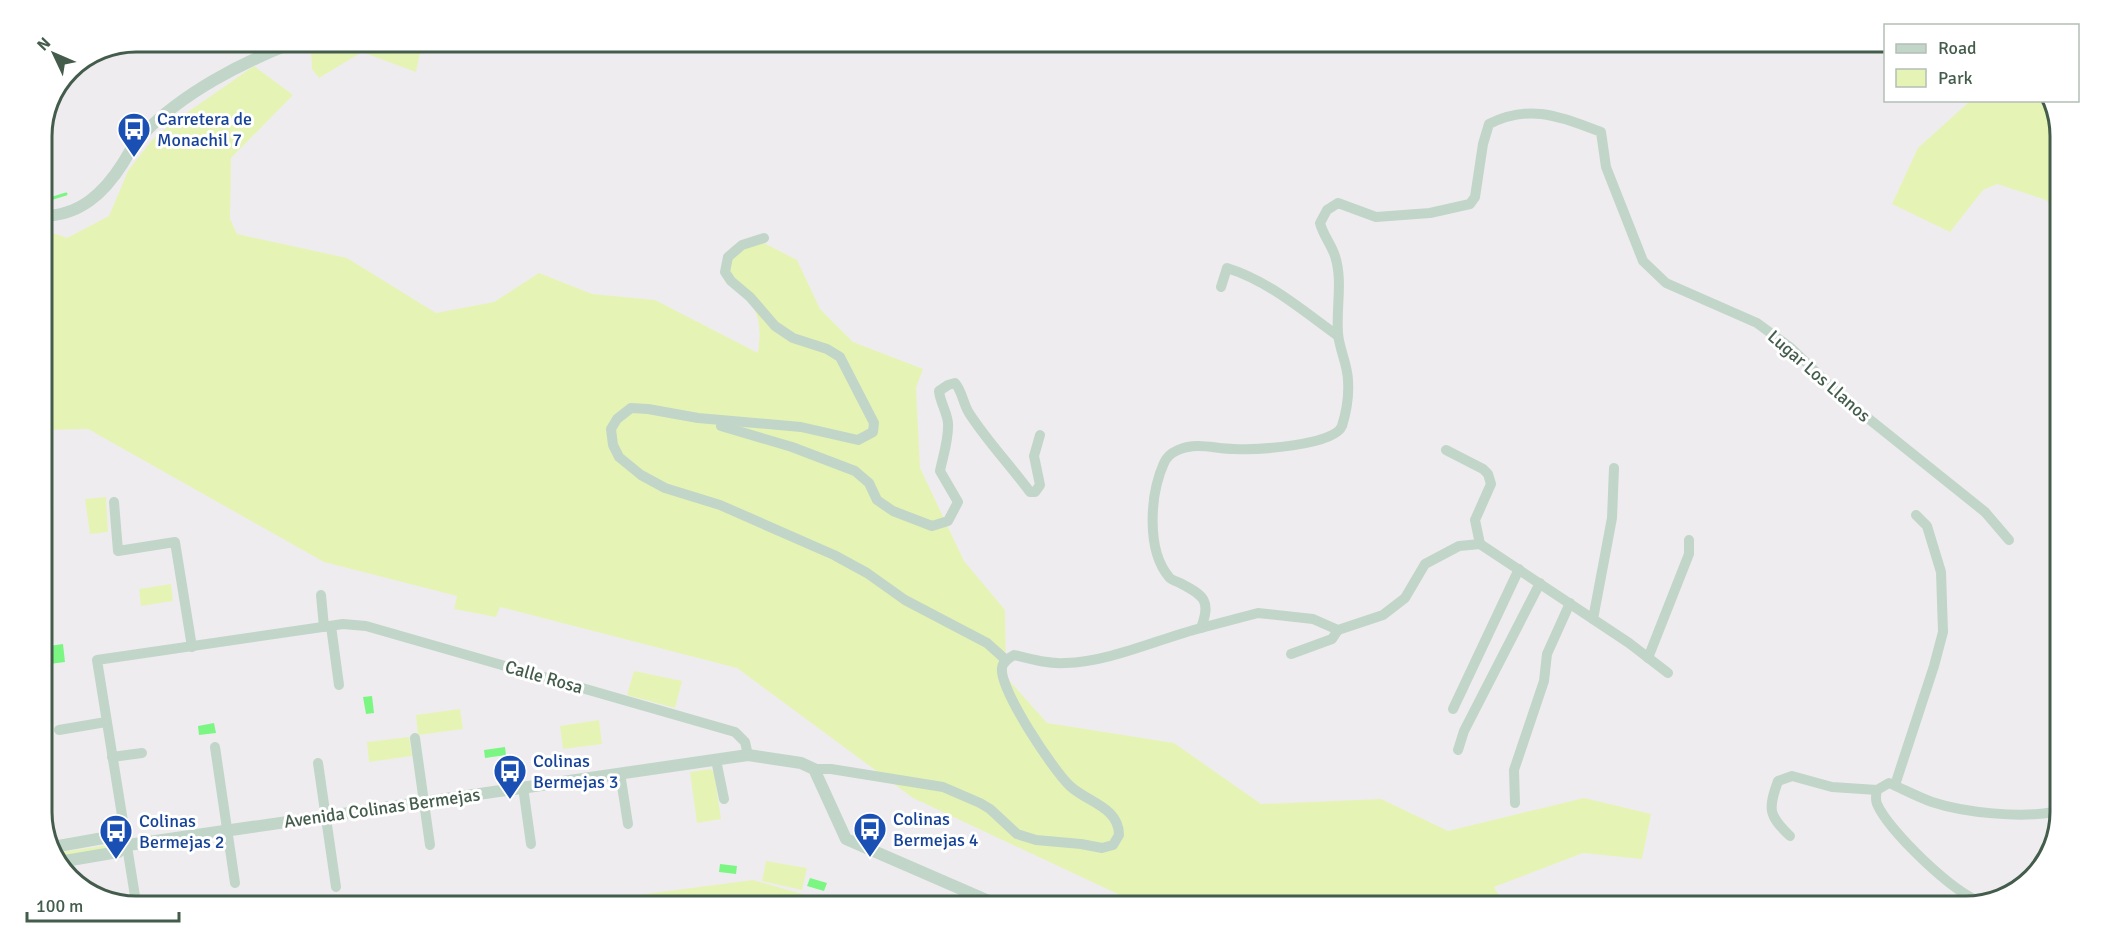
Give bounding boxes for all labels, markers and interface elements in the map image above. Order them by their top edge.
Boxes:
north arrow [24,24,84,84]
legend [1884,24,2079,102]
text: N [33,33,55,55]
text: Road [1938,37,1977,59]
text: Park [1938,67,1973,89]
place label: Carretera de Monachil 7 [157,108,252,151]
bus stop icon: Carretera de Monachil 7 [116,111,152,158]
street label: Lugar Los Llanos [1763,325,1875,427]
street label: Calle Rosa [503,655,585,699]
place label: Colinas Bermejas 3 [533,750,619,793]
bus stop icon: Colinas Bermejas 3 [492,753,528,800]
street label: Avenida Colinas Bermejas [283,783,482,833]
place label: Colinas Bermejas 4 [893,808,979,851]
place label: Colinas Bermejas 2 [139,810,225,853]
bus stop icon: Colinas Bermejas 4 [852,811,888,858]
bus stop icon: Colinas Bermejas 2 [98,813,134,860]
scale bar [27,885,178,923]
text: 100 m [36,895,83,917]

